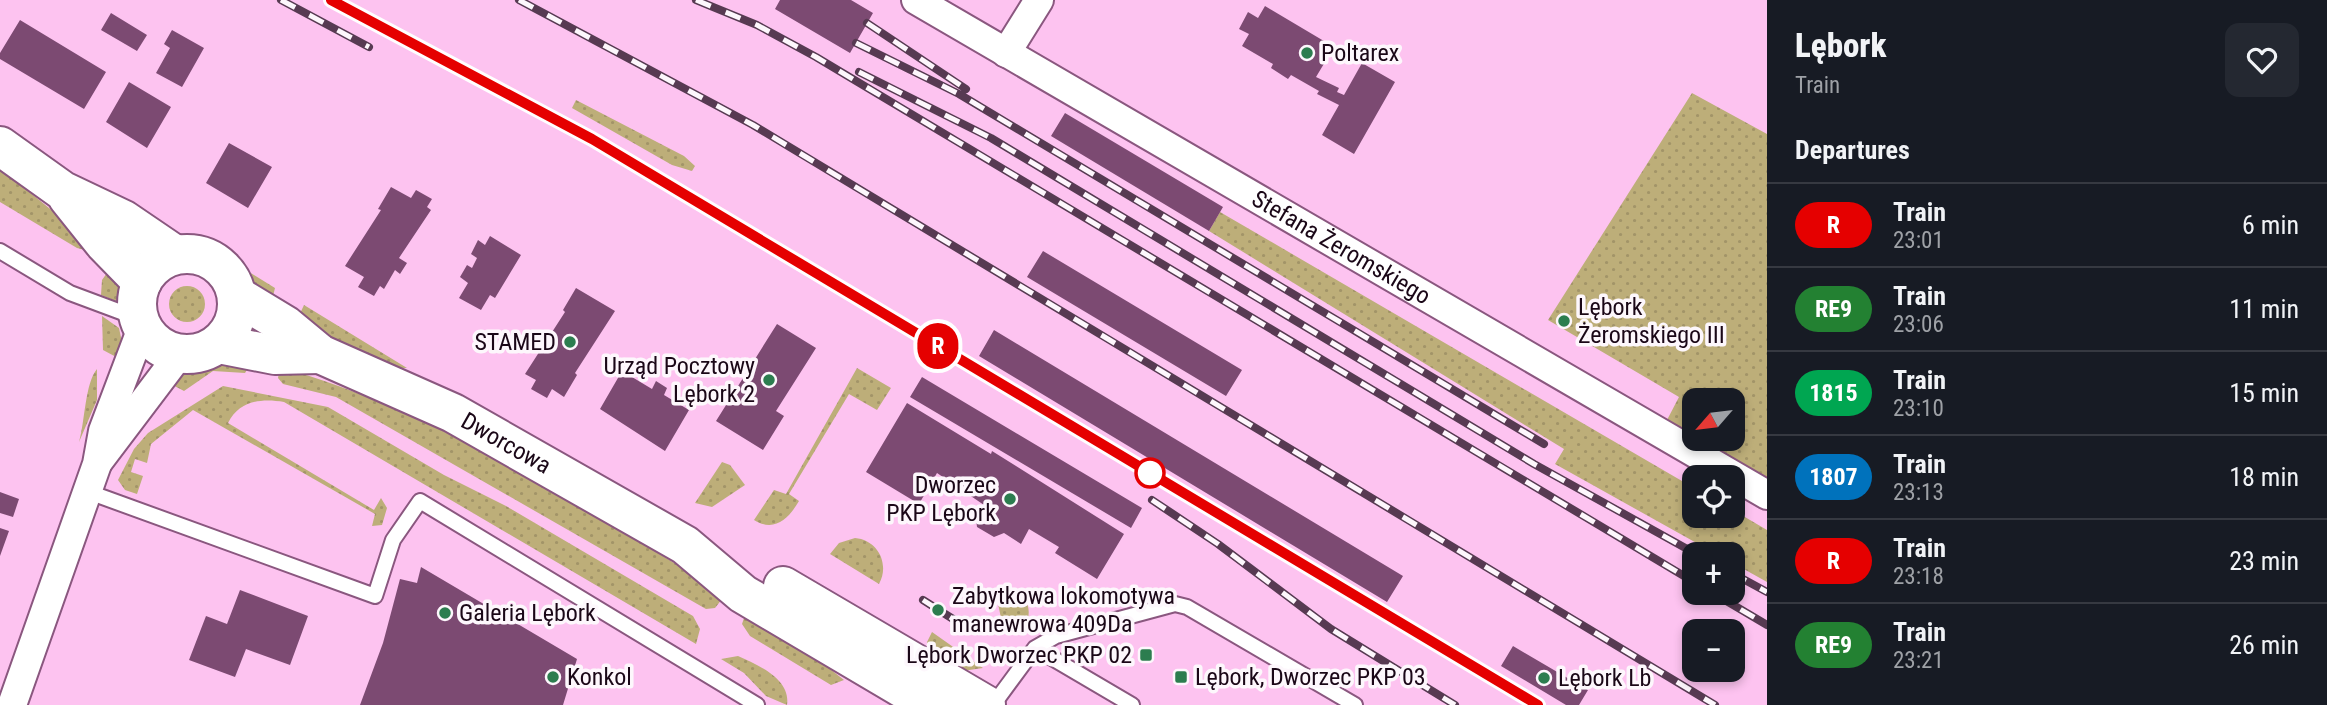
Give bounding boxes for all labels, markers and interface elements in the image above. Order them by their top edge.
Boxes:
button: heart [2225,23,2299,97]
text: Lębork [1795,26,1887,65]
place label: Poltarex [1321,39,1399,67]
marker: Poltarex [1299,45,1315,61]
text: Train [1795,72,1840,99]
text: Departures [1795,135,1910,165]
street label: Stefana Żeromskiego [1247,185,1436,310]
text: Train [1893,197,1946,227]
text: 6 min [2242,210,2299,240]
text: R [1827,211,1840,239]
text: 23:01 [1893,227,1944,254]
text: Train [1893,281,1946,311]
place label: Lębork Żeromskiego III [1578,293,1725,349]
text: 11 min [2229,294,2299,324]
text: RE9 [1815,295,1852,323]
text: 23:06 [1893,311,1944,338]
marker: Lębork Żeromskiego III [1556,313,1572,329]
line badge: R [915,323,961,369]
place label: STAMED [474,328,556,356]
text: R [931,332,945,360]
marker: STAMED [562,334,578,350]
place label: Urząd Pocztowy Lębork 2 [603,352,755,408]
text: Train [1893,365,1946,395]
marker: Urząd Pocztowy Lębork 2 [761,372,777,388]
text: 15 min [2229,378,2299,408]
text: 1815 [1809,379,1858,407]
north arrow [1682,388,1745,452]
map controls [1682,388,1745,682]
text: 23:10 [1893,395,1944,422]
street label: Dworcowa [456,407,556,480]
text: Train [1893,449,1946,479]
unlabelled marker [1135,458,1165,488]
text: 18 min [2229,462,2299,492]
text: 1807 [1809,463,1858,491]
button: locate [1682,465,1745,528]
place label: Dworzec PKP Lębork [886,471,996,527]
text: 23:13 [1893,479,1944,506]
marker: Dworzec PKP Lębork [1002,491,1018,507]
text: Train [1893,533,1946,563]
button: + [1682,542,1745,605]
text: 23 min [2229,546,2299,576]
text: R [1827,547,1840,575]
text: 23:18 [1893,563,1944,590]
place label: Zabytkowa lokomotywa manewrowa 409Da [952,582,1175,638]
place label: Galeria Lębork [459,599,596,627]
marker: Zabytkowa lokomotywa manewrowa 409Da [930,602,946,618]
marker: Galeria Lębork [437,605,453,621]
text: Train [1893,617,1946,647]
button: − [1682,619,1745,682]
text: 26 min [2229,630,2299,660]
text: RE9 [1815,631,1852,659]
place label: Lębork Dworzec PKP 02 [906,641,1132,669]
marker: Lębork Dworzec PKP 02 [1138,647,1154,663]
text: 23:21 [1893,647,1944,674]
place label: Konkol [567,663,632,691]
place label: Lębork, Dworzec PKP 03 [1195,663,1426,691]
place label: Lębork Lb [1558,664,1651,692]
marker: Konkol [545,669,561,685]
marker: Lębork, Dworzec PKP 03 [1173,669,1189,685]
marker: Lębork Lb [1536,670,1552,686]

